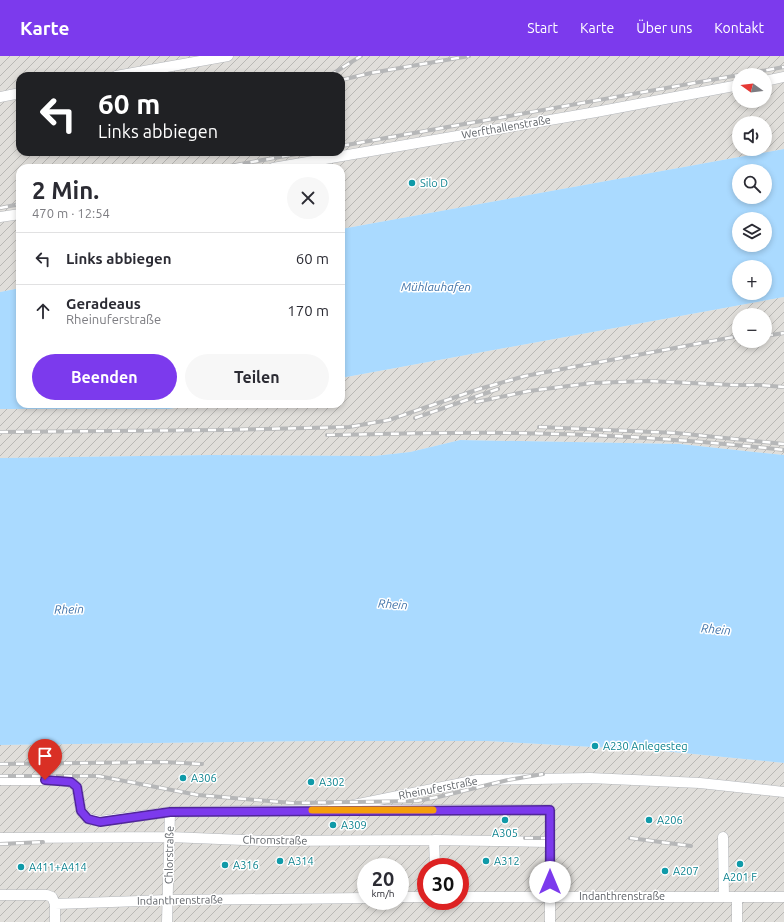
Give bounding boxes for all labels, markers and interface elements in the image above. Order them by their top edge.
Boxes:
text: Karte [20,17,69,39]
text: Start [527,20,558,36]
text: Karte [580,20,614,36]
text: Über uns [636,20,692,36]
text: Kontakt [714,20,764,36]
north arrow [732,68,772,108]
map controls [732,68,772,348]
icon: left [32,88,84,140]
text: 60 m [98,88,160,119]
street label: Werfthallenstraße [460,113,552,141]
button: sound [732,116,772,156]
text: Links abbiegen [98,121,218,141]
button: search [732,164,772,204]
text: 2 Min. [32,177,99,204]
button: close [287,177,329,219]
place label: Silo D [420,177,448,189]
marker: Silo D [407,178,417,188]
text: 470 m · 12:54 [32,206,110,220]
button: layers [732,212,772,252]
icon: left [32,248,54,270]
text: Links abbiegen [66,250,171,267]
text: 60 m [296,250,329,267]
button: + [732,260,772,300]
water label: Mühlauhafen [401,280,471,293]
text: Geradeaus [66,295,141,312]
icon: ahead [32,300,54,322]
text: 170 m [287,302,329,319]
button: − [732,308,772,348]
text: Rheinuferstraße [66,312,161,326]
button: Beenden [32,354,177,400]
button: Teilen [185,354,329,400]
water label: Rhein [378,596,408,612]
water label: Rhein [54,602,84,616]
water label: Rhein [701,621,731,637]
pin [28,739,62,780]
place label: A230 Anlegesteg [603,740,688,752]
marker: A230 Anlegesteg [590,741,600,751]
icon: arrive [34,745,56,767]
place label: A306 [191,772,217,784]
marker: A306 [178,773,188,783]
street label: Rheinuferstraße [397,774,479,802]
place label: A302 [319,776,345,788]
marker: A302 [306,777,316,787]
place label: A206 [657,814,683,826]
marker: A305 [500,815,510,825]
marker: A206 [644,815,654,825]
place label: A309 [341,819,367,831]
marker: A309 [328,820,338,830]
street label: Chlorstraße [162,826,176,884]
place label: A305 [492,827,518,839]
street label: Chromstraße [243,833,307,847]
place label: A314 [288,855,314,867]
place label: A312 [494,855,520,867]
marker: A314 [275,856,285,866]
marker: A312 [481,856,491,866]
speed limit sign: 30 [417,858,469,910]
place label: A316 [233,859,259,871]
marker: A201 F [735,859,745,869]
marker: A316 [220,860,230,870]
place label: A411+A414 [29,861,87,873]
position arrow [529,861,571,903]
marker: A411+A414 [16,862,26,872]
place label: A207 [673,865,699,877]
marker: A207 [660,866,670,876]
text: 20 [372,867,394,890]
place label: A201 F [723,871,757,883]
text: km/h [371,888,395,899]
street label: Indanthrenstraße [579,890,665,902]
street label: Indanthrenstraße [137,893,223,907]

